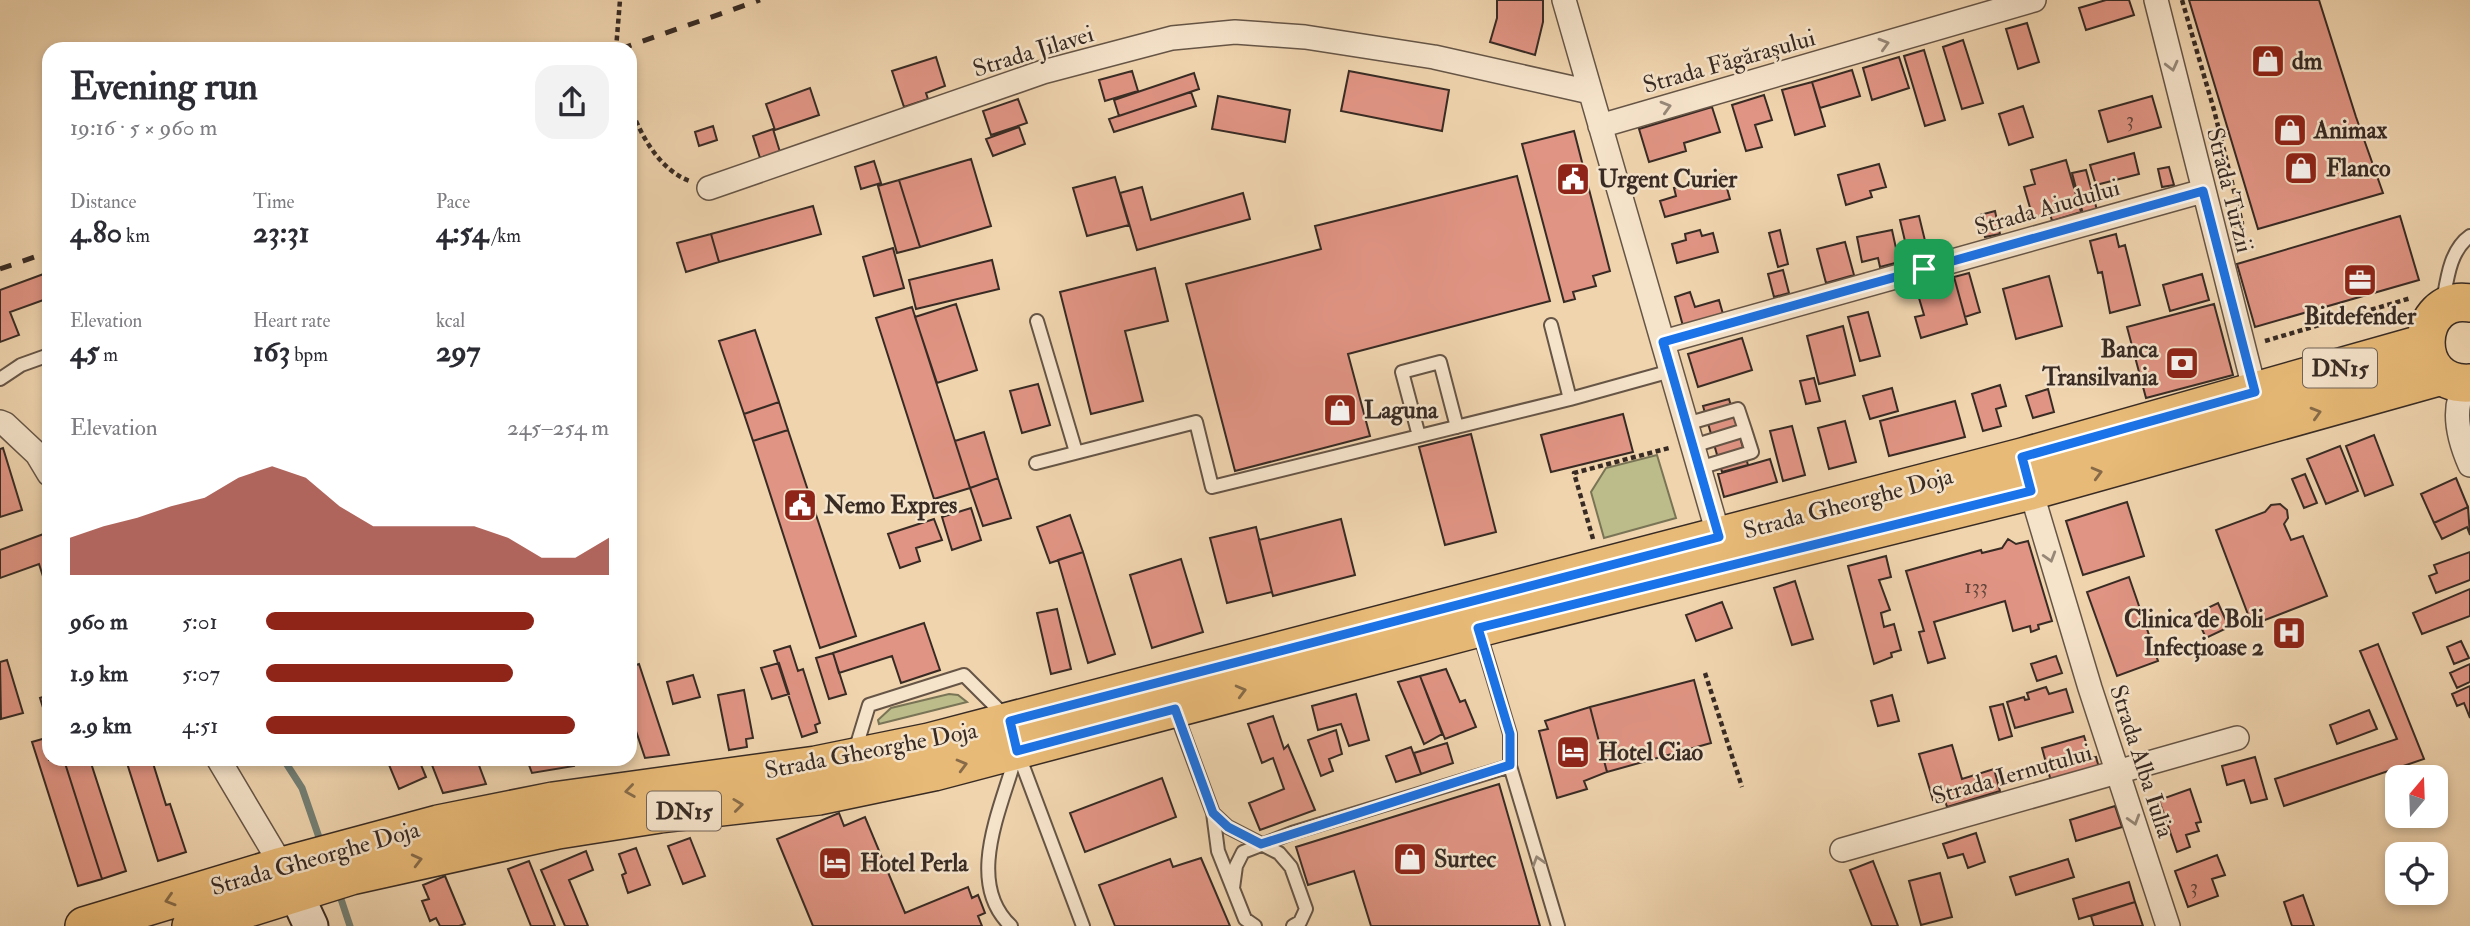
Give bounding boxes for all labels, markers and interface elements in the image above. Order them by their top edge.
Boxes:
street label: Strada Jilavei [969,18,1097,85]
street label: Strada Făgărașului [1640,22,1819,101]
one-way arrow [1878,37,1890,52]
shop icon: dm [2249,42,2287,80]
place label: dm [2292,46,2323,77]
one-way arrow [2164,60,2178,72]
text: Evening run [70,63,258,111]
button: share [535,65,609,139]
one-way arrow [1659,101,1671,116]
house number: 3 [2126,106,2134,133]
shop icon: Animax [2271,111,2309,149]
text: 19:16 · 5 × 960 m [70,113,217,142]
place label: Animax [2313,115,2387,146]
street label: Strada Turzii [2199,124,2260,256]
shop icon: Flanco [2282,149,2320,187]
place label: Flanco [2326,153,2391,184]
public building icon: Urgent Curier [1554,160,1592,198]
place label: Urgent Curier [1598,164,1738,195]
street label: Strada Aiudului [1971,172,2123,243]
text: Distance [70,190,136,214]
text: Time [253,190,295,214]
text: Pace [436,190,470,214]
text: 4.80 [70,214,122,251]
text: 23:31 [253,214,309,251]
text: 4:54 [436,214,488,251]
text: km [122,224,150,248]
text: /km [488,224,521,248]
pin [1894,239,1954,299]
icon: arrive [1905,250,1943,288]
office icon: Bitdefender [2341,261,2379,299]
place label: Bitdefender [2304,301,2417,332]
text: Elevation [70,309,142,333]
text: Heart rate [253,309,330,333]
text: kcal [436,309,465,333]
text: 45 [70,333,99,370]
text: 163 [253,333,290,370]
text: 297 [436,333,480,370]
place label: Banca Transilvania [2041,334,2159,393]
text: m [99,343,118,367]
text: bpm [290,343,328,367]
bank icon: Banca Transilvania [2163,344,2201,382]
road number: DN15 [2303,348,2377,388]
shop icon: Laguna [1321,391,1359,429]
place label: Laguna [1364,395,1439,426]
one-way arrow [2310,406,2322,421]
text: Elevation [70,413,158,442]
text: 245–254 m [507,413,609,442]
street label: Strada Gheorghe Doja [1740,460,1957,546]
one-way arrow [2090,467,2102,482]
public building icon: Nemo Expres [781,486,819,524]
place label: Nemo Expres [823,490,957,521]
one-way arrow [2041,551,2056,563]
house number: 133 [1964,573,1988,600]
place label: Clinica de Boli Infecțioase 2 [2124,604,2265,663]
text: 960 m [70,607,128,636]
text: 5:01 [182,607,218,636]
hospital icon: Clinica de Boli Infecțioase 2 [2270,614,2308,652]
text: 1.9 km [70,659,128,688]
text: 5:07 [182,659,220,688]
street label: Strada Alba Iulia [2102,681,2181,843]
one-way arrow [1235,685,1247,700]
text: 2.9 km [70,711,132,740]
text: 4:51 [182,711,218,740]
street label: Strada Gheorghe Doja [762,714,981,786]
hotel icon: Hotel Ciao [1554,733,1592,771]
place label: Hotel Ciao [1598,737,1704,768]
street label: Strada Iernutului [1929,737,2096,812]
one-way arrow [955,759,967,773]
north arrow [2385,765,2448,828]
map controls [2385,765,2448,905]
one-way arrow [624,783,636,798]
road number: DN15 [647,792,721,831]
one-way arrow [732,798,744,813]
street label: Strada Gheorghe Doja [207,814,424,903]
one-way arrow [2126,814,2141,826]
shop icon: Surtec [1391,840,1429,878]
button: locate [2385,842,2448,905]
hotel icon: Hotel Perla [816,844,854,882]
place label: Surtec [1434,844,1496,875]
place label: Hotel Perla [860,848,969,879]
one-way arrow [411,854,423,868]
one-way arrow [1532,855,1547,867]
house number: 3 [2190,873,2198,900]
one-way arrow [164,891,176,906]

